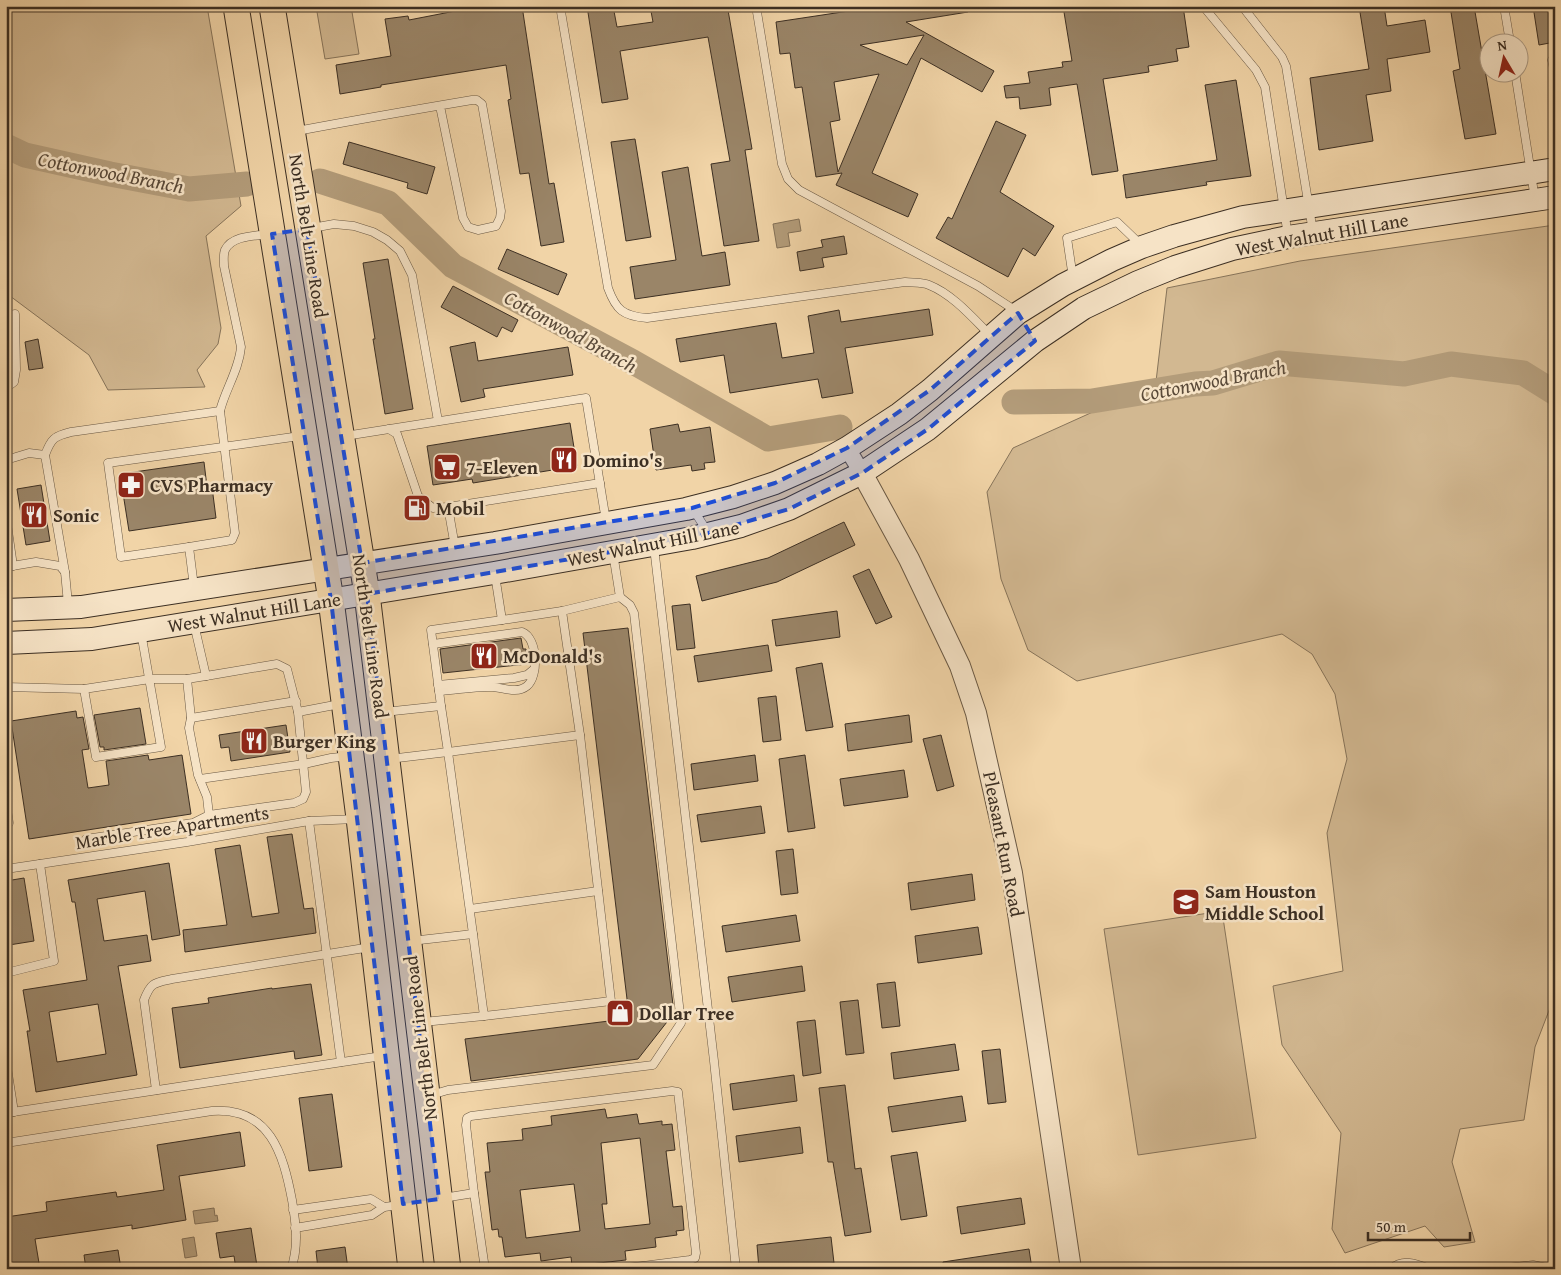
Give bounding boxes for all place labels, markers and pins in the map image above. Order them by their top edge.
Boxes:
restaurant icon: Domino's [549,445,579,475]
place label: Domino's [583,446,662,474]
supermarket icon: 7-Eleven [432,452,462,482]
place label: 7-Eleven [466,453,539,481]
pharmacy icon: CVS Pharmacy [116,470,146,500]
place label: CVS Pharmacy [150,471,273,499]
fuel station icon: Mobil [402,493,432,523]
place label: Mobil [436,494,485,522]
restaurant icon: Sonic [19,500,49,530]
place label: Sonic [53,501,99,529]
restaurant icon: McDonald's [469,641,499,671]
place label: McDonald's [503,642,602,670]
restaurant icon: Burger King [239,726,269,756]
place label: Burger King [273,727,377,755]
place label: Sam Houston Middle School [1205,877,1324,927]
school or university icon: Sam Houston Middle School [1171,887,1201,917]
shop icon: Dollar Tree [605,998,635,1028]
place label: Dollar Tree [639,999,734,1027]

